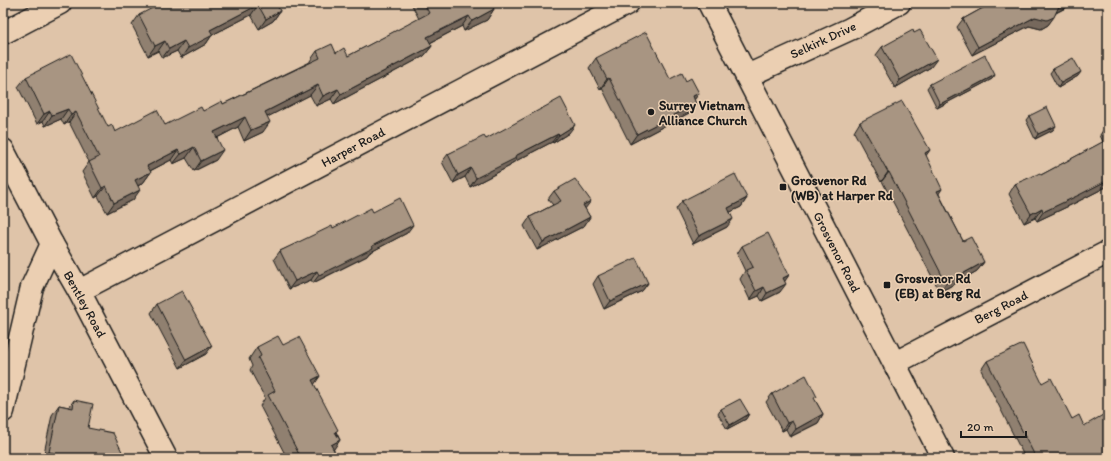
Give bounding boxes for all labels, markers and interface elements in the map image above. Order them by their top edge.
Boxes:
street label: Selkirk Drive [788,18,858,62]
place label: Surrey Vietnam Alliance Church [658,98,748,128]
marker: Surrey Vietnam Alliance Church [646,107,656,117]
street label: Harper Road [319,124,387,170]
place label: Grosvenor Rd (WB) at Harper Rd [791,173,894,204]
marker: Grosvenor Rd (WB) at Harper Rd [778,182,788,192]
street label: Grosvenor Road [810,209,864,295]
street label: Bentley Road [61,268,109,340]
place label: Grosvenor Rd (EB) at Berg Rd [895,271,981,302]
marker: Grosvenor Rd (EB) at Berg Rd [882,280,892,290]
street label: Berg Road [972,287,1030,327]
scale bar [961,413,1026,439]
text: 20 m [967,420,994,434]

